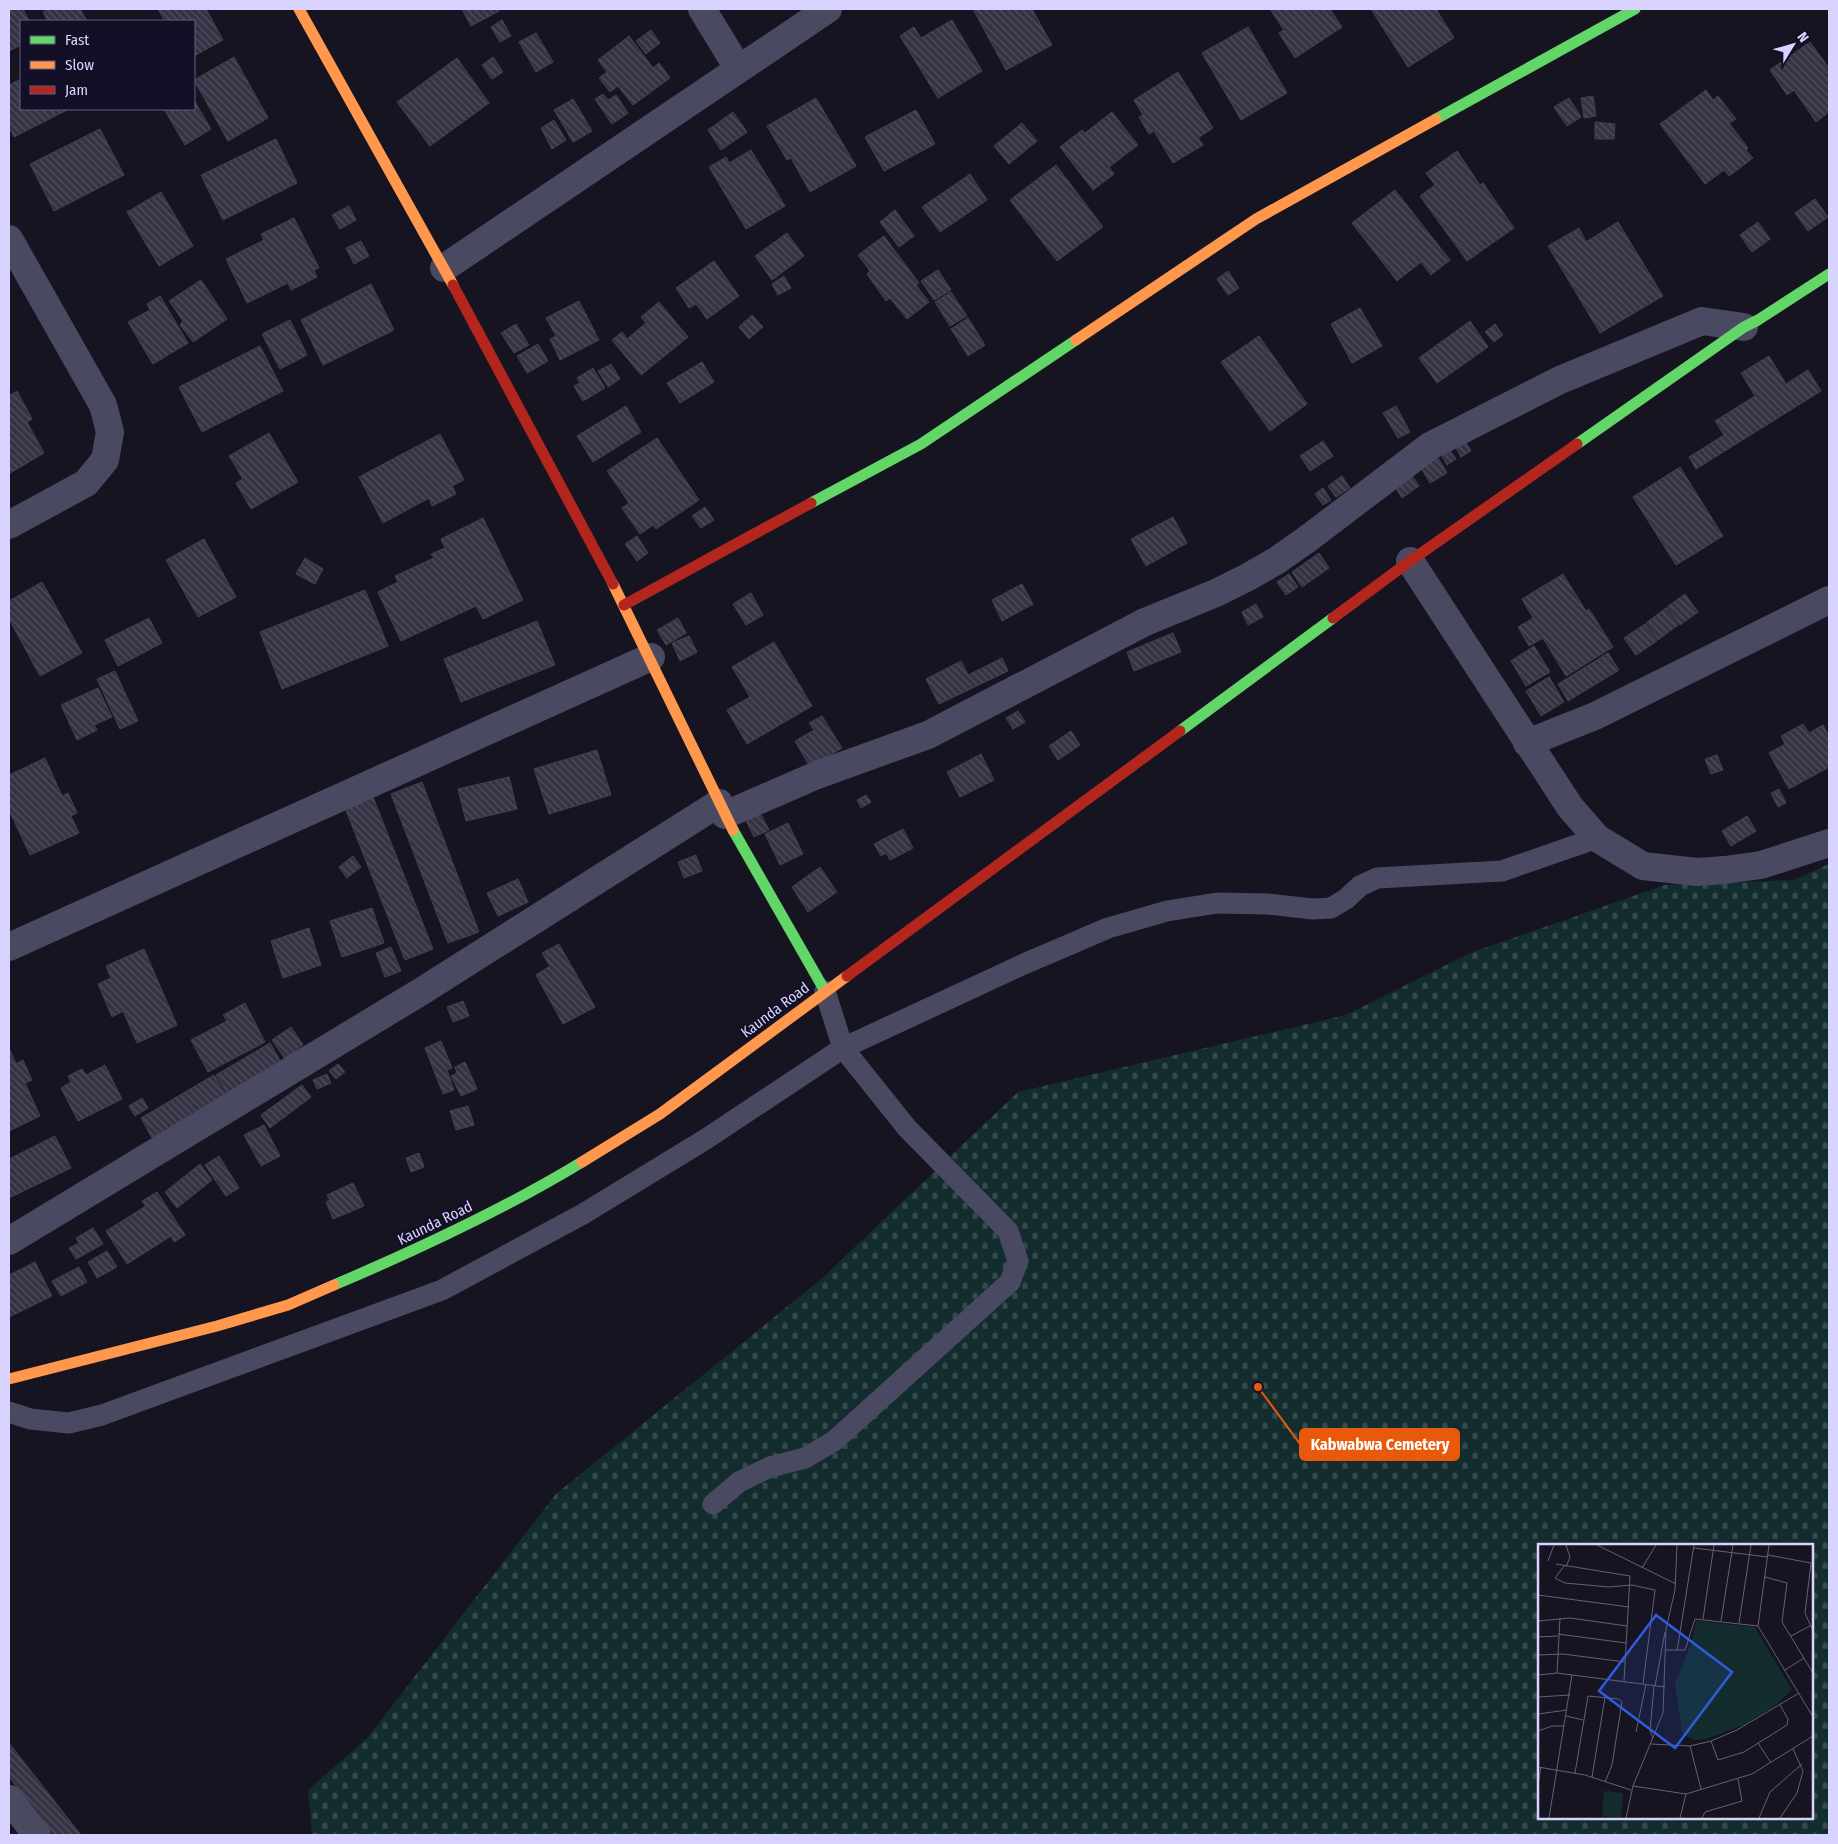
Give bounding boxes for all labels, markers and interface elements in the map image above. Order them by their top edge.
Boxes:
legend [20,20,195,110]
north arrow [1768,20,1818,70]
text: N [1794,29,1812,46]
text: Fast [65,31,89,49]
text: Slow [65,56,94,74]
text: Jam [65,81,88,99]
street label: Kaunda Road [737,978,813,1042]
street label: Kaunda Road [395,1197,475,1249]
callout: Kabwabwa Cemetery [1300,1429,1459,1460]
text: Kabwabwa Cemetery [1311,1435,1450,1454]
inset map [1538,1544,1813,1819]

